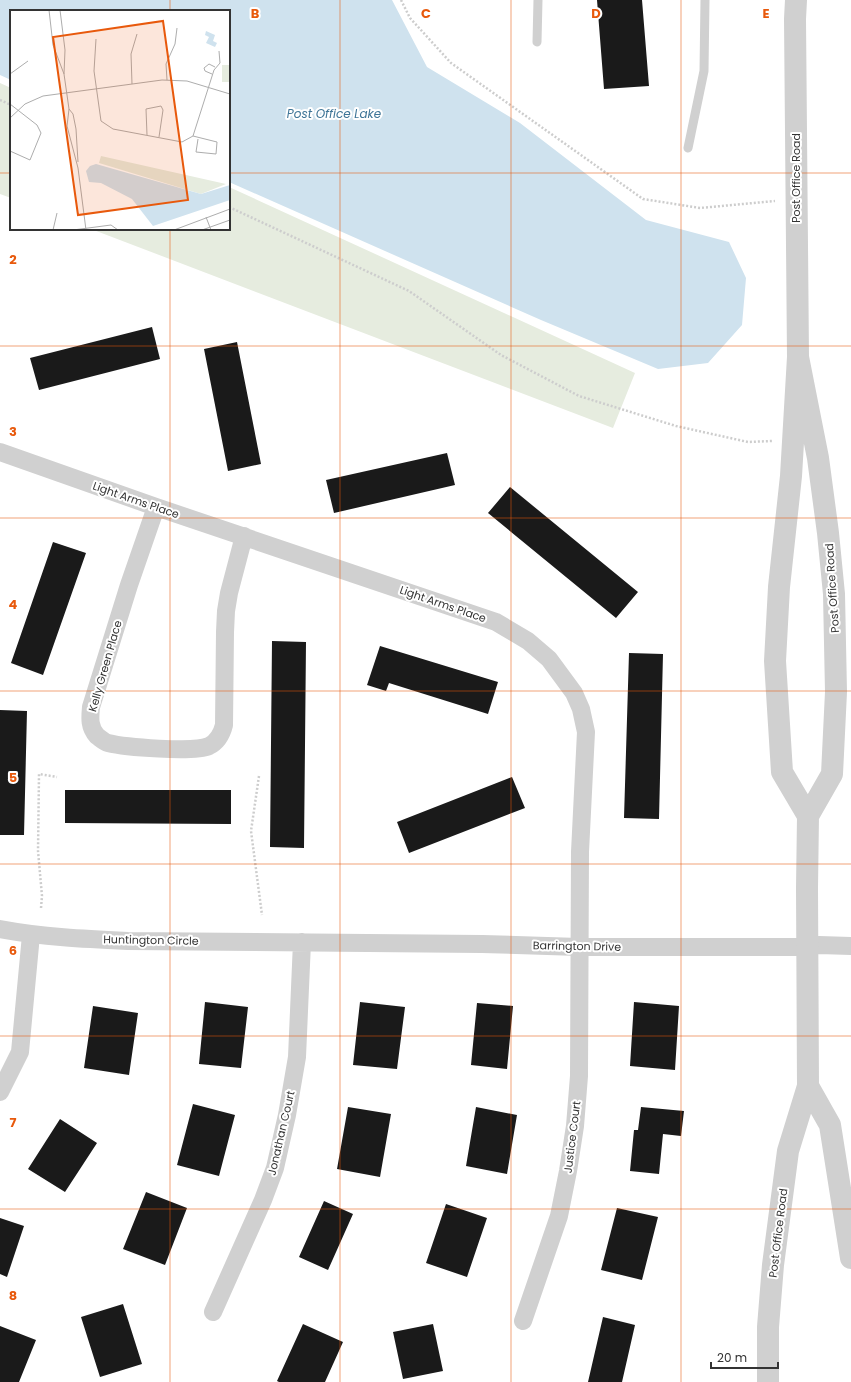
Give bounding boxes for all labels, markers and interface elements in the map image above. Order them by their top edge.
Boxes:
text: B [251,4,260,23]
text: C [421,4,431,23]
text: D [591,4,601,23]
text: E [762,4,770,23]
inset map [10,10,230,230]
water label: Post Office Lake [287,105,382,122]
street label: Post Office Road [788,133,804,223]
text: 2 [9,250,17,269]
text: 3 [9,422,17,441]
street label: Light Arms Place [91,478,182,522]
street label: Post Office Road [821,543,843,633]
street label: Light Arms Place [398,582,489,626]
text: 4 [9,595,18,614]
street label: Kelly Green Place [84,618,126,714]
text: 5 [9,768,17,787]
street label: Huntington Circle [103,931,199,949]
street label: Barrington Drive [533,937,621,955]
text: 6 [9,941,17,960]
street label: Jonathan Court [263,1089,299,1177]
street label: Justice Court [560,1100,584,1174]
text: 7 [10,1113,17,1132]
street label: Post Office Road [765,1188,791,1278]
text: 8 [9,1286,17,1305]
scale bar [711,1344,778,1370]
text: 20 m [717,1349,747,1366]

